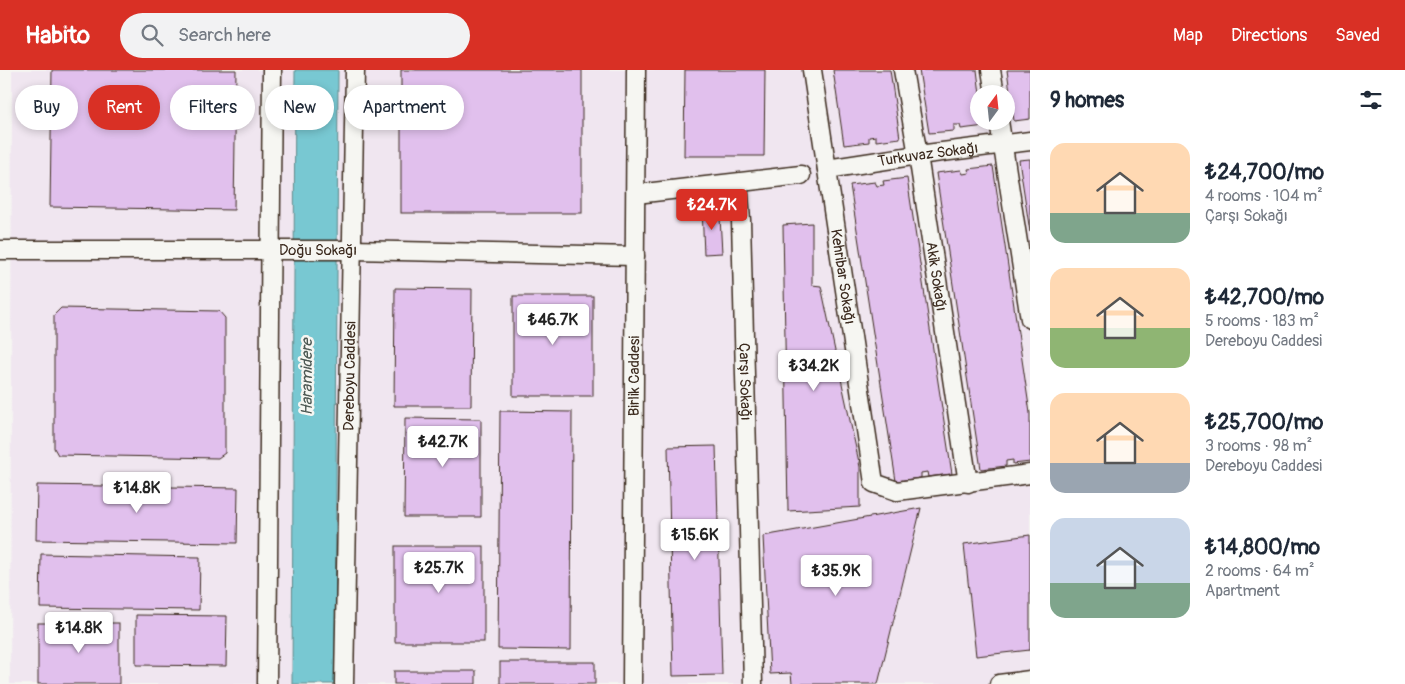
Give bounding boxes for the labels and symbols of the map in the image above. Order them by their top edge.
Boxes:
north arrow [970,85,1015,130]
street label: Turkuvaz Sokağı [876,139,979,171]
pin: ₺24.7K [671,189,753,231]
street label: Kehribar Sokağı [826,228,859,326]
street label: Akik Sokağı [921,240,951,312]
street label: Doğu Sokağı [279,241,357,260]
pin: ₺46.7K [512,304,594,346]
street label: Dereboyu Caddesi [340,321,361,431]
water label: Haramidere [297,336,317,415]
street label: Birlik Caddesi [625,336,644,416]
street label: Çarşı Sokağı [734,343,755,421]
pin: ₺34.2K [773,350,855,392]
pin: ₺42.7K [402,426,484,468]
pin: ₺14.8K [96,472,178,514]
pin: ₺15.6K [654,518,736,561]
pin: ₺25.7K [398,552,480,594]
pin: ₺35.9K [795,554,877,597]
pin: ₺14.8K [38,612,120,654]

